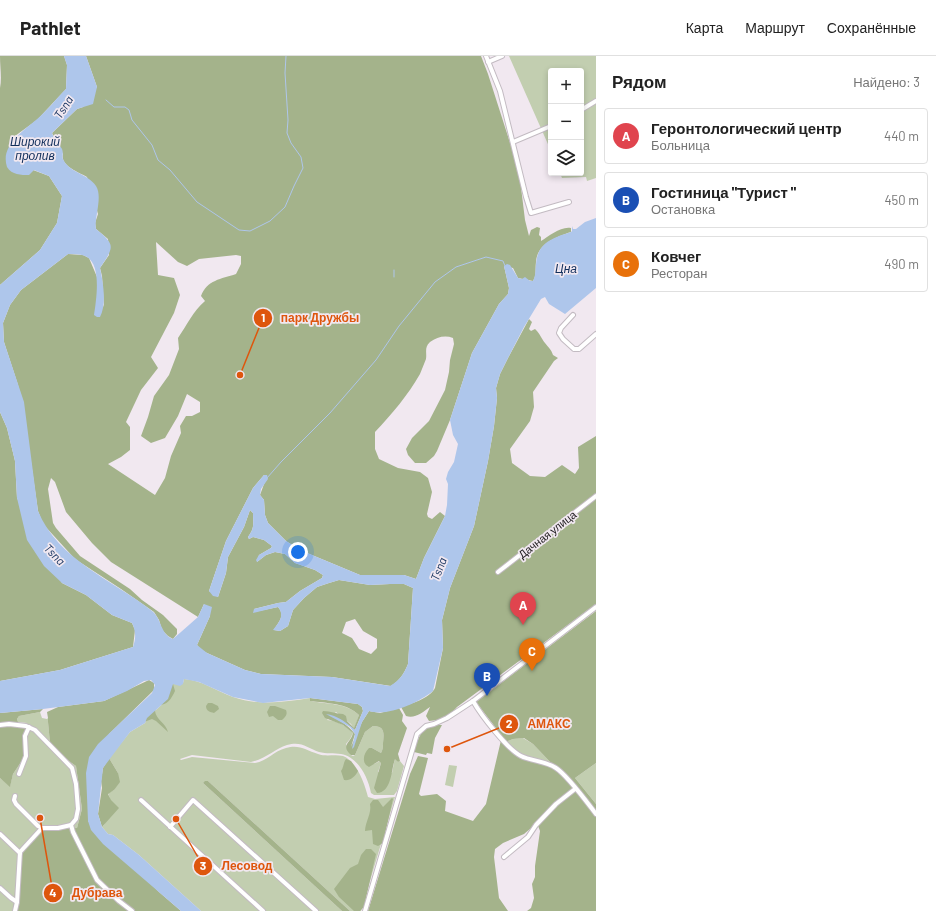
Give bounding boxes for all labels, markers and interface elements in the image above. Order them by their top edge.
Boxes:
text: Pathlet [20,16,81,39]
text: Карта [686,19,723,36]
text: Маршрут [745,19,805,36]
text: Сохранённые [827,19,916,36]
map controls [548,68,584,176]
button: + [548,68,584,104]
text: Рядом [612,71,667,91]
text: Найдено: 3 [853,74,920,90]
water label: Tsna [51,93,75,121]
button: − [548,104,584,140]
text: Геронтологический центр [651,119,842,137]
text: A [622,128,630,144]
text: 440 m [884,128,919,144]
water label: Широкий пролив [10,134,60,163]
text: Больница [651,137,710,153]
button: layers [548,140,584,176]
text: Гостиница "Турист " [651,183,796,201]
text: B [622,192,630,208]
text: 450 m [884,192,919,208]
text: Остановка [651,201,715,217]
text: Ковчег [651,247,701,265]
text: C [622,256,630,272]
text: 490 m [884,256,919,272]
water label: Цна [555,261,577,276]
text: Ресторан [651,265,708,281]
callout: парк Дружбы [253,306,368,330]
text: 1 [261,310,265,324]
text: парк Дружбы [281,310,359,325]
street label: Дачная улица [516,507,579,561]
water label: Tsna [41,540,69,568]
your location [288,542,308,562]
water label: Tsna [427,555,449,583]
pin: A [510,592,536,625]
pin: C [519,638,545,671]
pin: B [474,663,500,696]
callout: АМАКС [499,712,578,736]
text: 2 [506,716,513,730]
text: АМАКС [527,716,571,730]
callout: Лесовод [193,854,280,878]
text: 3 [200,858,206,872]
text: Лесовод [222,858,273,873]
callout: Дубрава [43,881,130,905]
text: 4 [49,885,57,899]
text: Дубрава [72,885,123,900]

